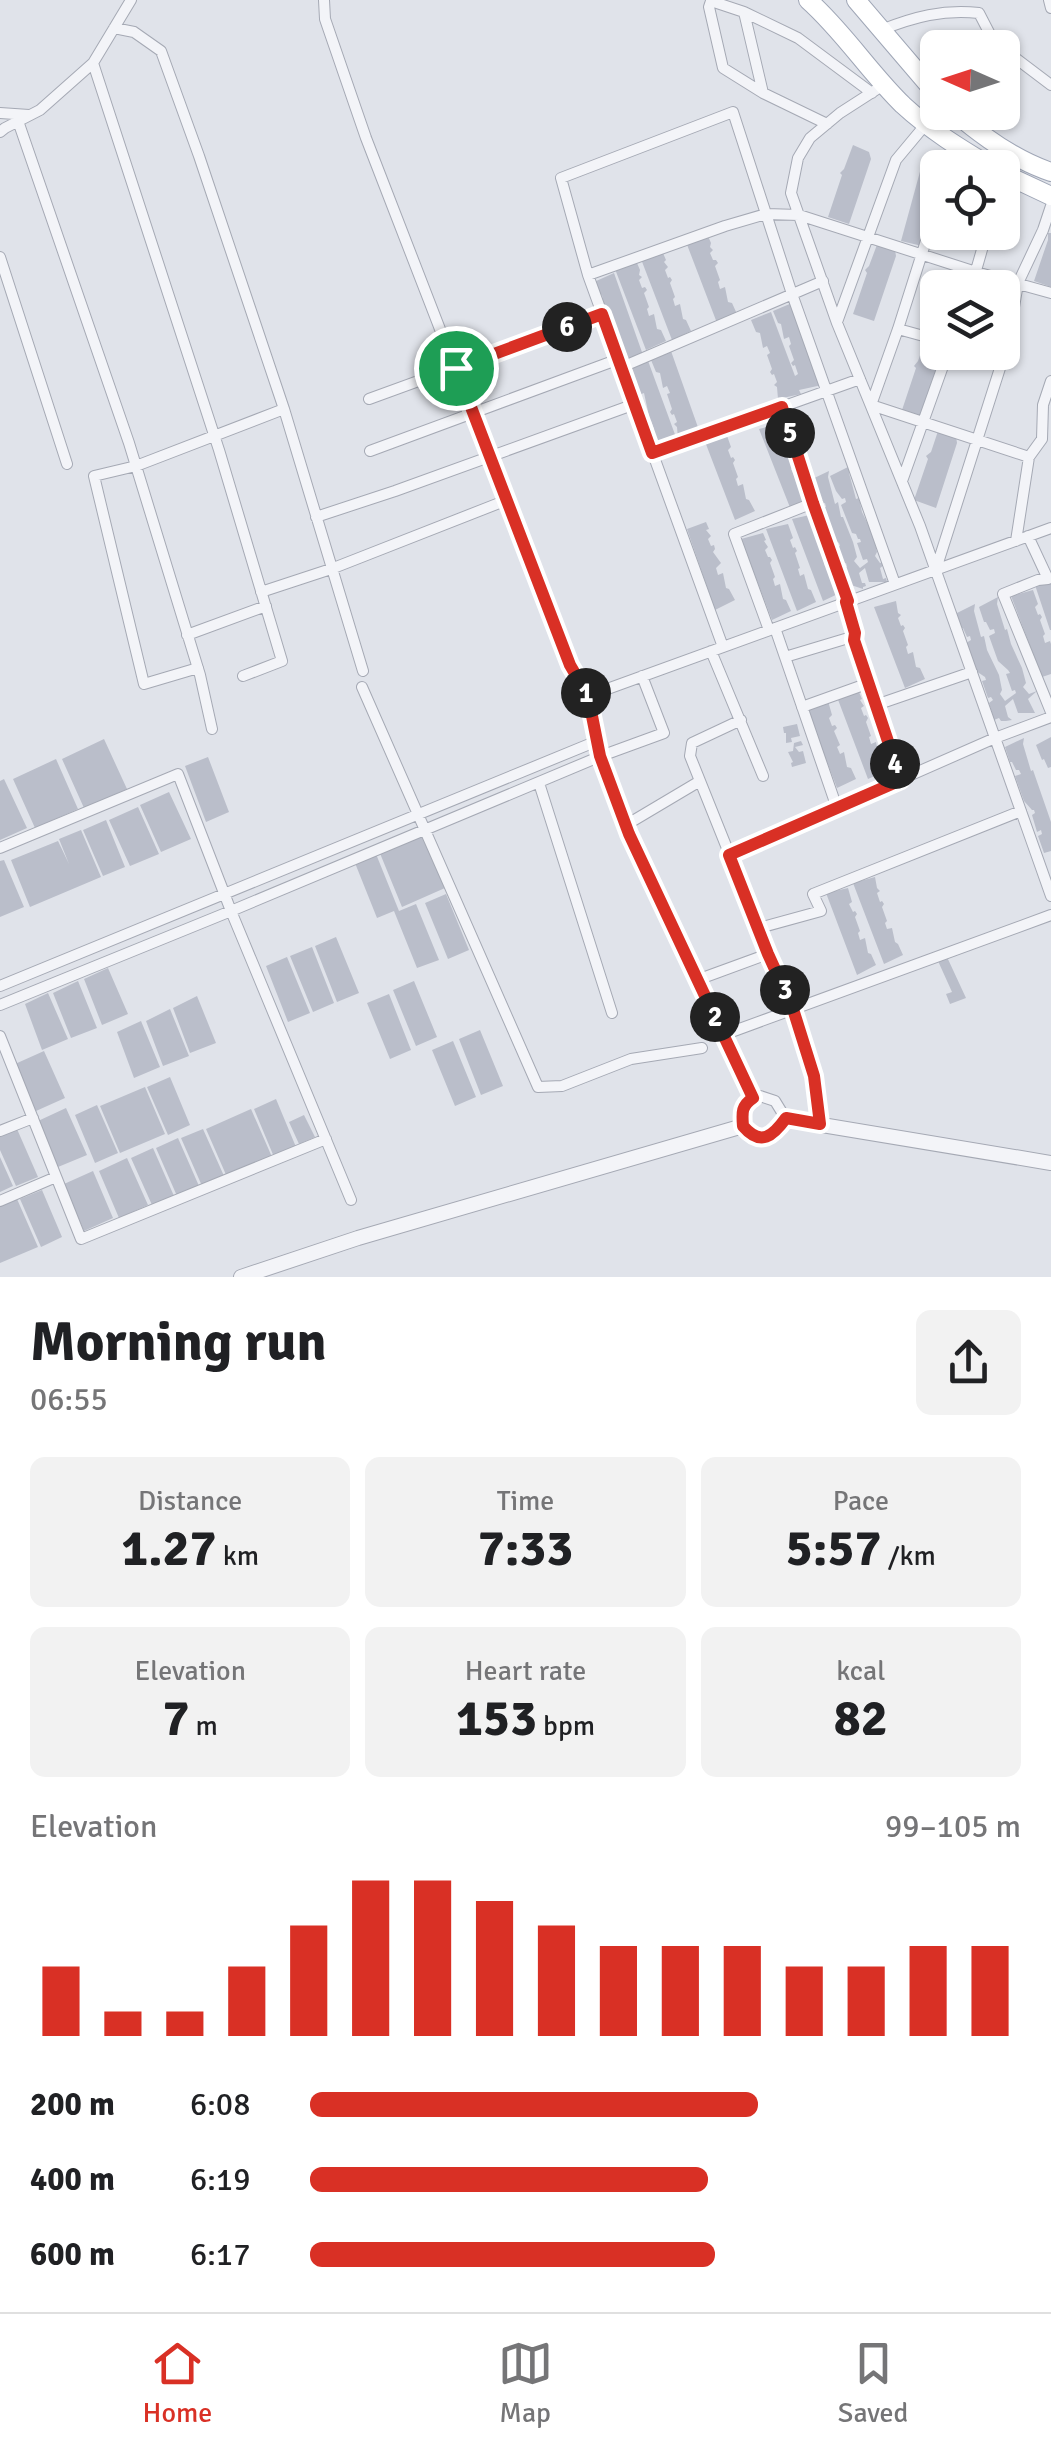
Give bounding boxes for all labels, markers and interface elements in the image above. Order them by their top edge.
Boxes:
north arrow [920,30,1020,130]
map controls [920,30,1020,370]
button: locate [920,150,1020,250]
button: layers [920,270,1020,370]
pin: 6 [542,302,592,352]
text: 6 [559,310,575,344]
pin [414,326,499,411]
icon: arrive [429,341,484,396]
pin: 5 [765,408,815,458]
text: 5 [782,416,798,450]
pin: 1 [561,668,611,718]
text: 1 [578,676,594,710]
pin: 4 [870,739,920,789]
text: 4 [887,747,903,781]
pin: 3 [760,965,810,1015]
text: 3 [777,973,793,1007]
pin: 2 [690,992,740,1042]
text: 2 [707,1000,723,1034]
text: Morning run [30,1308,327,1376]
button: share [916,1310,1021,1415]
text: 06:55 [30,1380,108,1419]
text: Distance [138,1484,242,1518]
text: Time [497,1484,554,1518]
text: Pace [833,1484,889,1518]
text: 1.27 [121,1518,217,1580]
text: 7:33 [478,1518,573,1580]
text: 5:57 [786,1518,882,1580]
text: km [217,1539,259,1573]
text: /km [882,1539,936,1573]
text: Elevation [134,1654,246,1688]
text: Heart rate [465,1654,586,1688]
text: kcal [836,1654,885,1688]
text: 7 [162,1688,189,1750]
text: 153 [456,1688,537,1750]
text: 82 [834,1688,888,1750]
text: m [189,1709,218,1743]
text: bpm [537,1709,595,1743]
text: Elevation [30,1807,157,1846]
text: 99–105 m [885,1807,1021,1846]
text: 200 m [30,2085,115,2124]
text: 6:08 [190,2085,250,2124]
text: 400 m [30,2160,115,2199]
text: 6:19 [190,2160,250,2199]
text: 600 m [30,2235,115,2274]
text: 6:17 [190,2235,250,2274]
tab: Home [143,2336,212,2430]
tab: Map [498,2336,553,2430]
tab: Saved [838,2336,908,2430]

